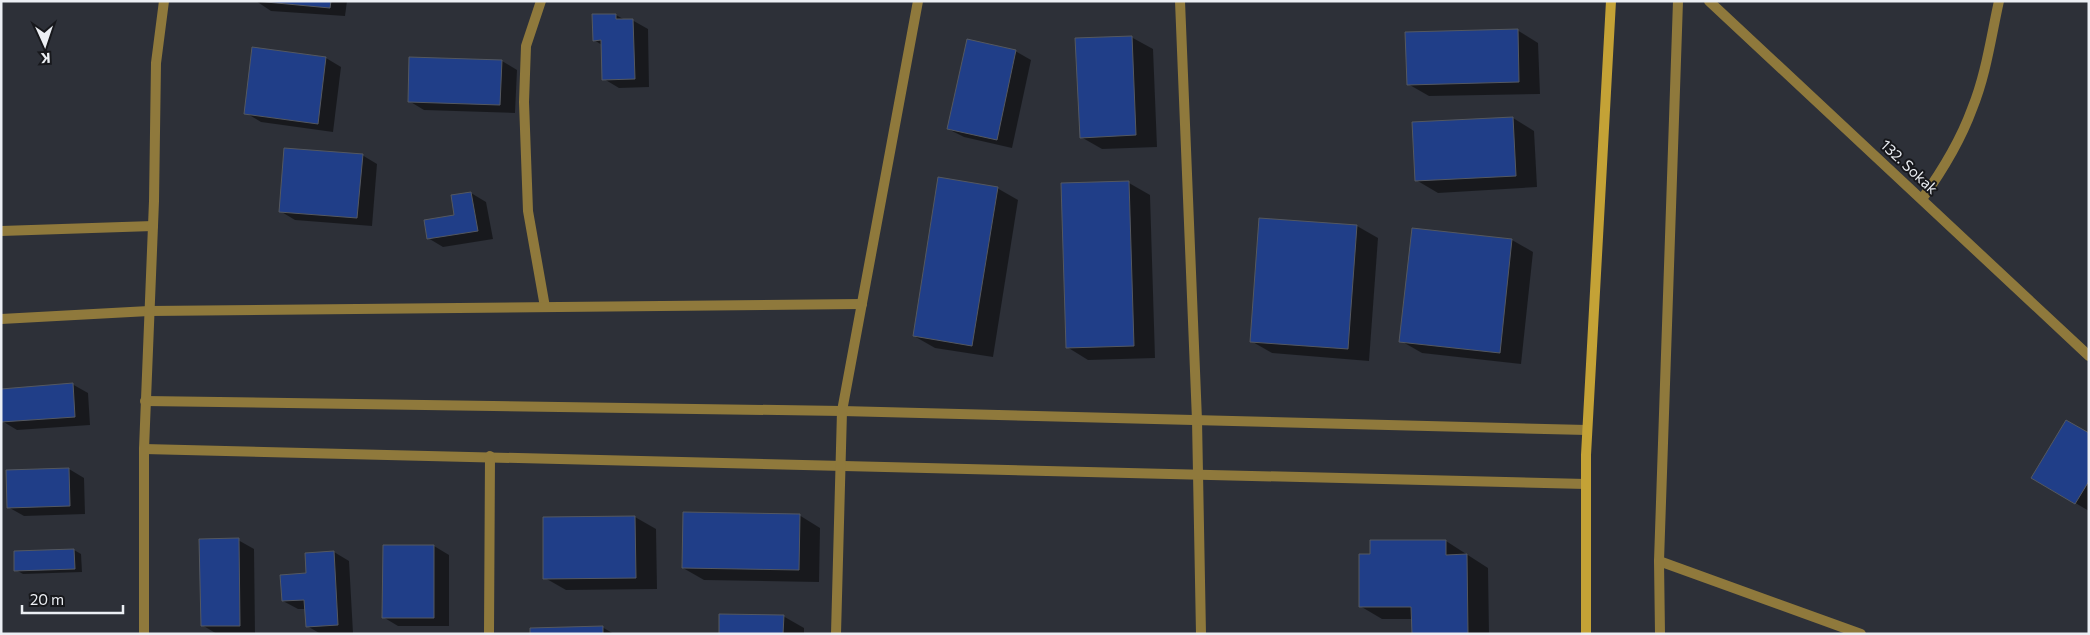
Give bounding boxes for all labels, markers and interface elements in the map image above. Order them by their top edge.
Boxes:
north arrow [20,20,70,70]
text: K [40,50,51,67]
street label: 132. Sokak [1877,135,1942,197]
scale bar [22,582,124,614]
text: 20 m [30,590,64,608]

